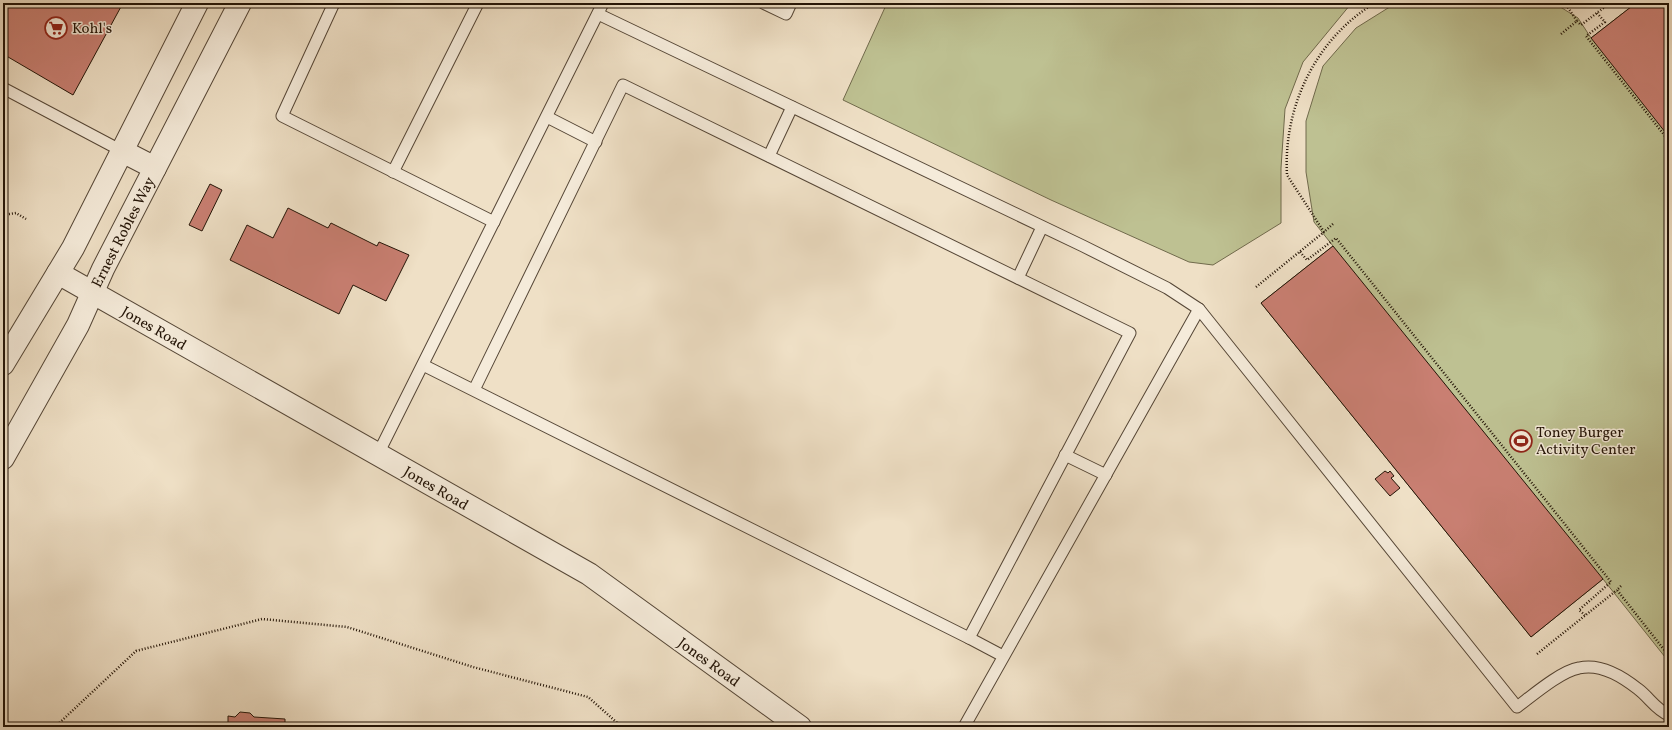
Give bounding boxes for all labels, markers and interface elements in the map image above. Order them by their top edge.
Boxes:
supermarket icon: Kohl's [43,15,69,41]
place label: Kohl's [72,19,112,40]
street label: Ernest Robles Way [87,174,161,292]
street label: Jones Road [117,302,190,356]
place label: Toney Burger Activity Center [1536,423,1635,461]
sports icon: Toney Burger Activity Center [1508,428,1534,454]
street label: Jones Road [399,462,472,516]
street label: Jones Road [673,633,744,693]

